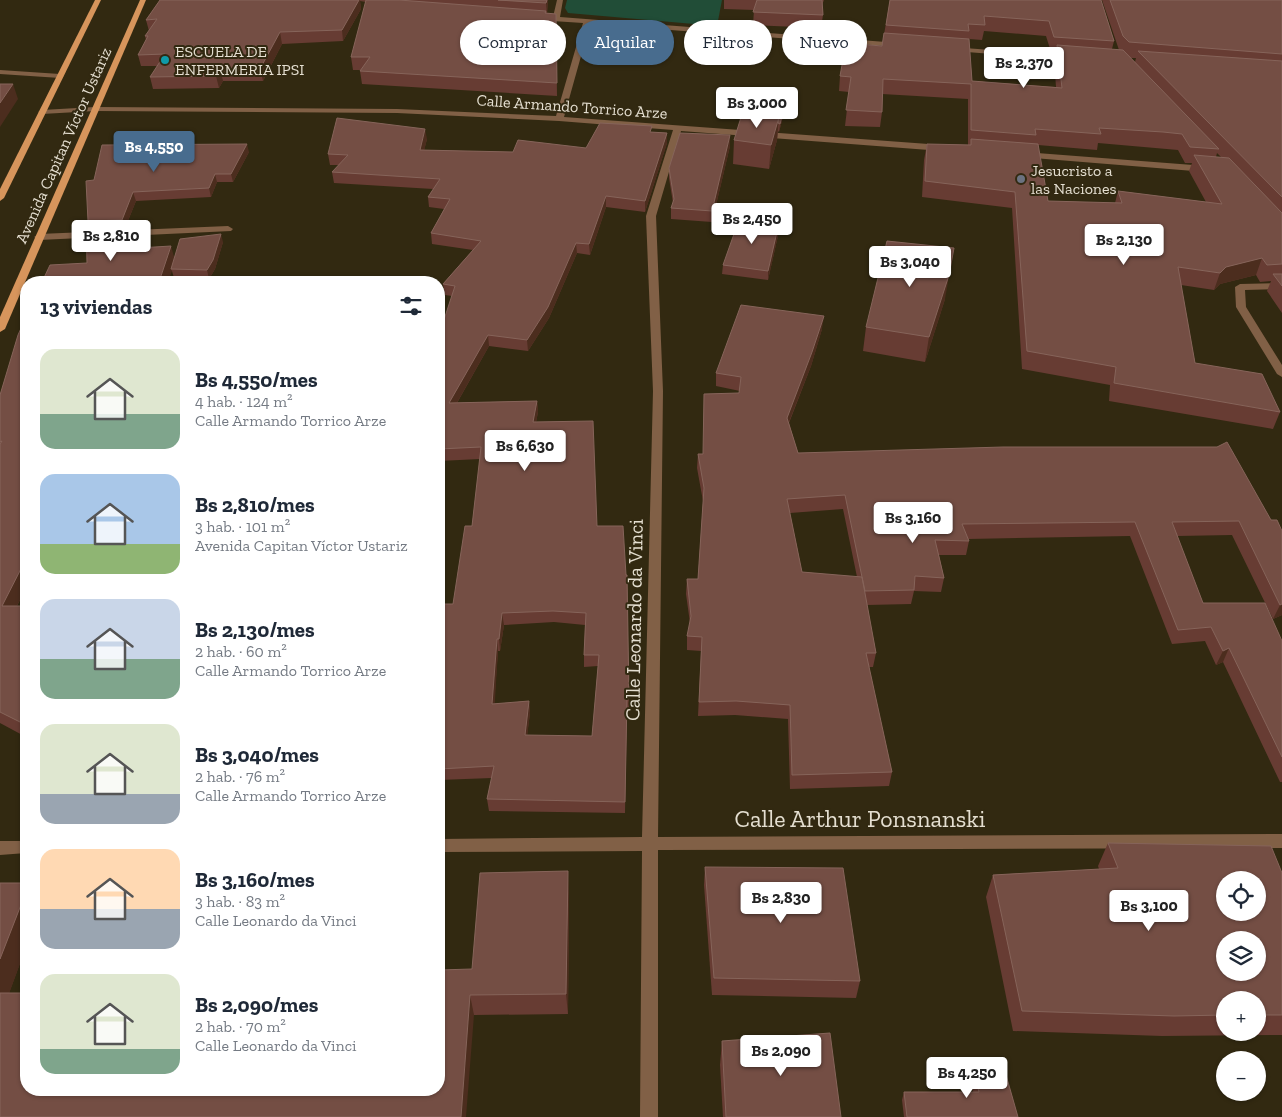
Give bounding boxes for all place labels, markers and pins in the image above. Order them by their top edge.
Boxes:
place label: ESCUELA DE ENFERMERIA IPSI [175,42,304,79]
pin: Bs 2,370 [972,46,1076,89]
marker: ESCUELA DE ENFERMERIA IPSI [159,54,171,66]
pin: Bs 3,000 [705,86,809,129]
pin: Bs 4,550 [102,130,206,173]
place label: Jesucristo a las Naciones [1031,161,1117,198]
marker: Jesucristo a las Naciones [1015,173,1027,185]
pin: Bs 2,450 [700,202,804,245]
pin: Bs 2,810 [59,220,163,262]
pin: Bs 2,130 [1072,224,1176,266]
pin: Bs 3,040 [858,246,962,288]
pin: Bs 6,630 [473,430,577,472]
pin: Bs 3,160 [861,502,965,544]
pin: Bs 2,830 [729,882,833,924]
pin: Bs 3,100 [1097,890,1201,932]
pin: Bs 2,090 [729,1034,833,1077]
pin: Bs 4,250 [915,1056,1019,1099]

